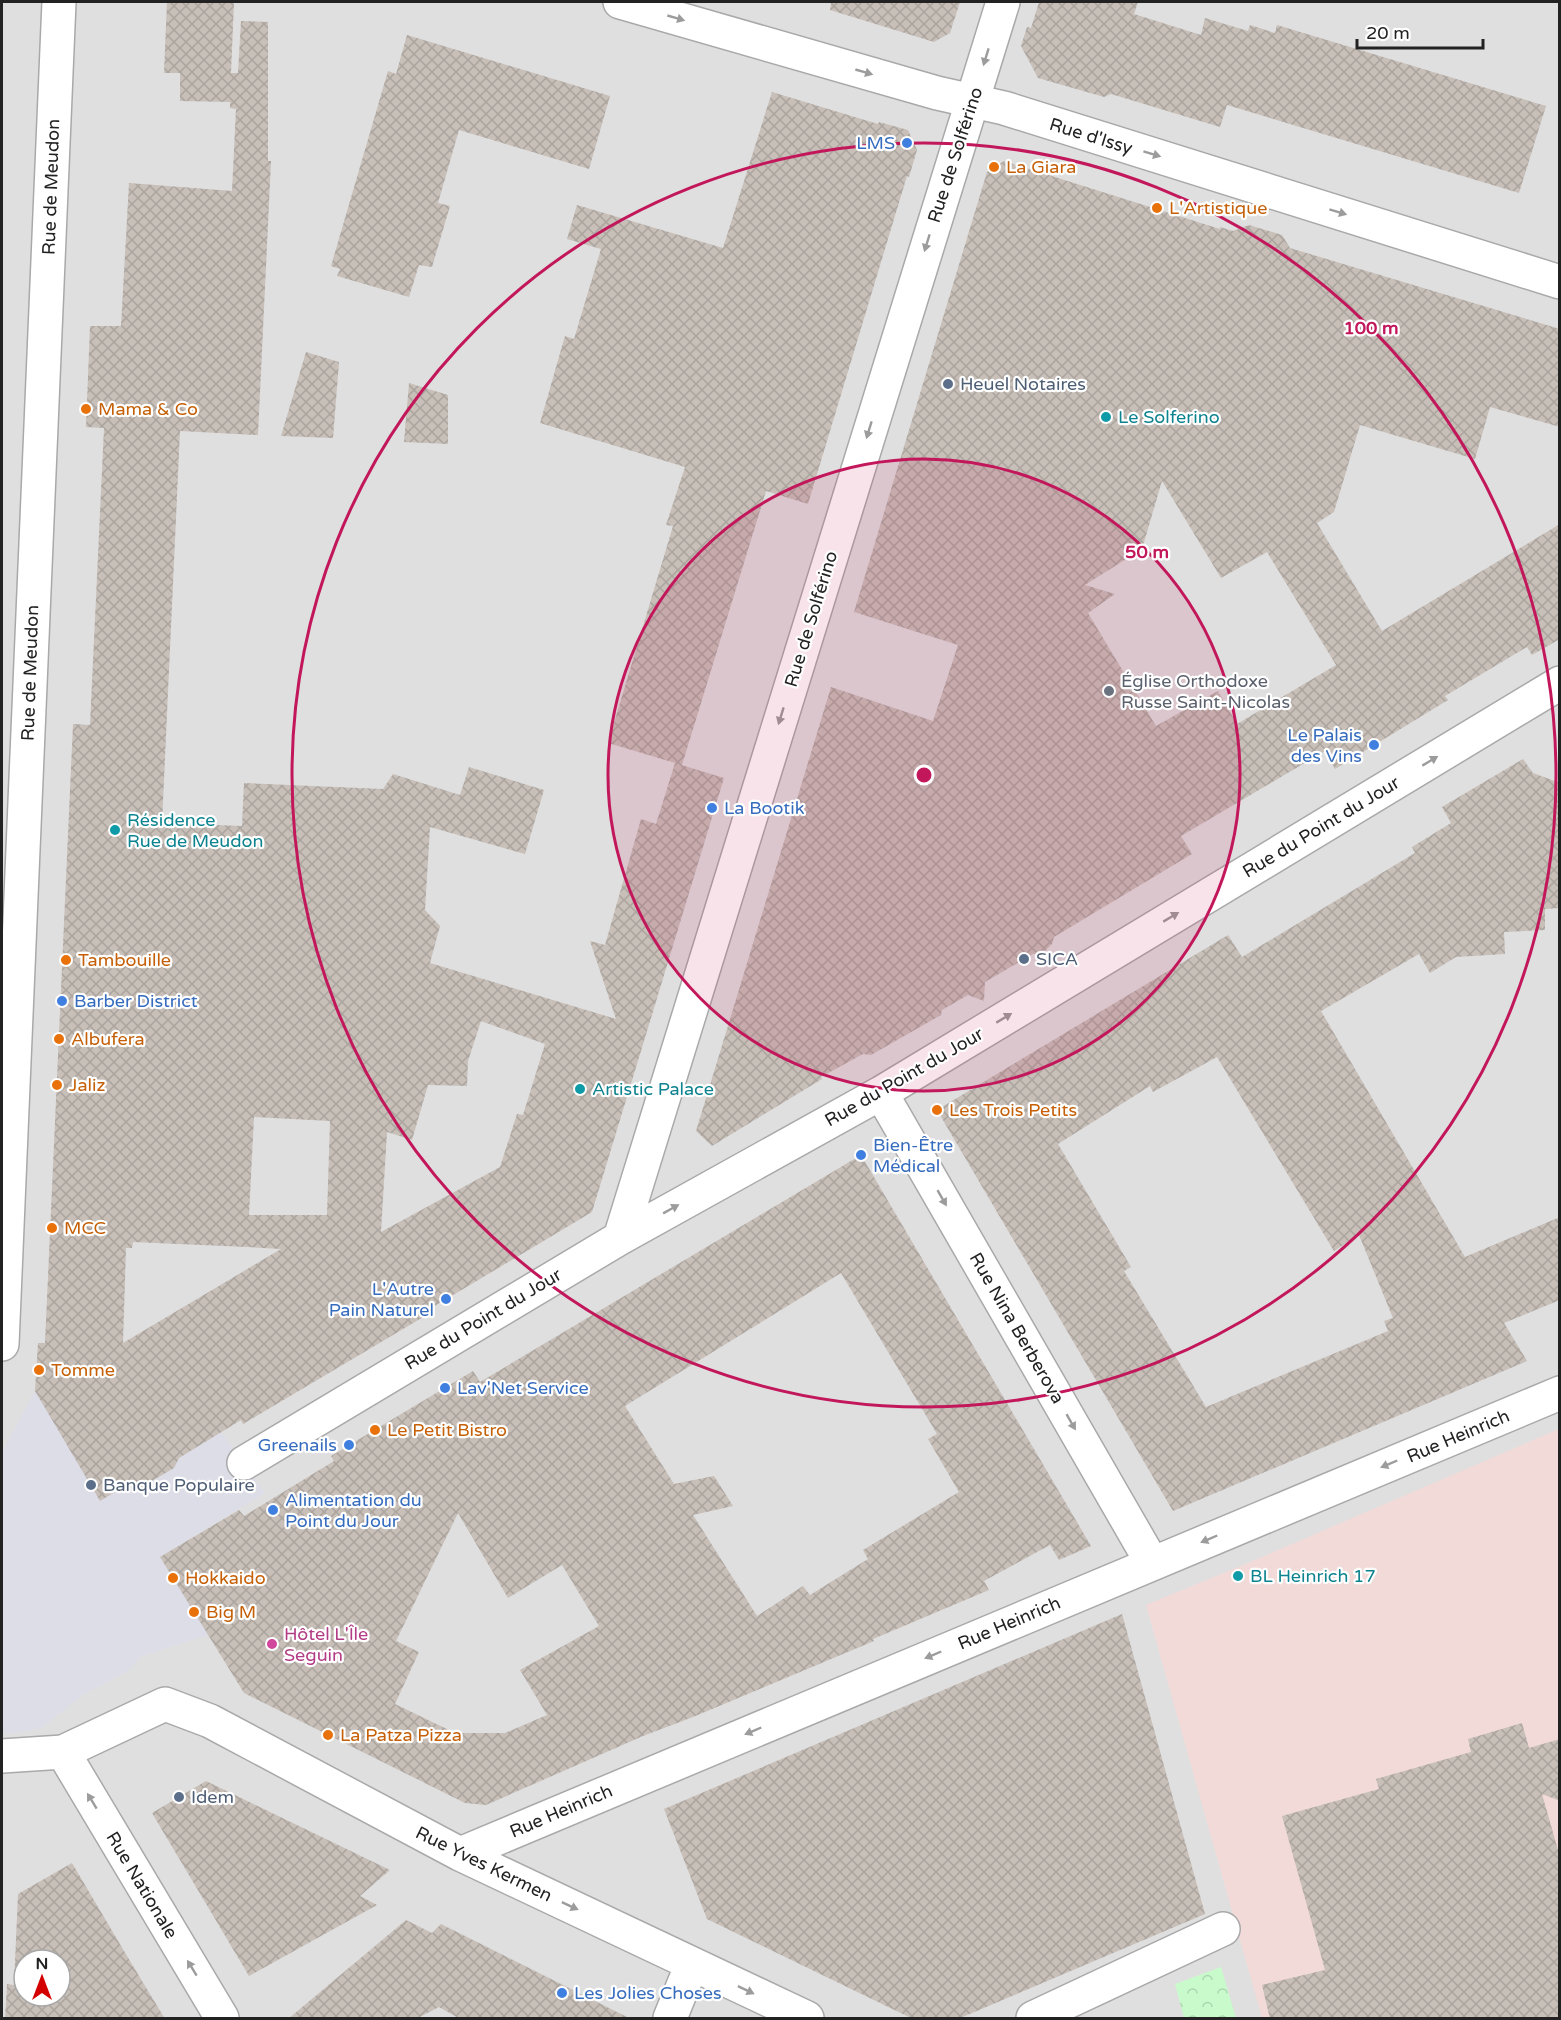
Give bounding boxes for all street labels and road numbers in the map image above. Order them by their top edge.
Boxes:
street label: Rue de Solférino [923,84,987,226]
street label: Rue d'Issy [1047,113,1136,159]
street label: Rue de Meudon [38,118,64,256]
street label: Rue de Solférino [780,548,842,690]
street label: Rue de Meudon [17,604,43,742]
street label: Rue du Point du Jour [1238,771,1404,883]
street label: Rue du Point du Jour [821,1023,987,1131]
street label: Rue Nina Berberova [965,1248,1069,1408]
street label: Rue du Point du Jour [400,1263,566,1375]
street label: Rue Heinrich [1403,1404,1513,1468]
street label: Rue Heinrich [954,1591,1064,1655]
street label: Rue Heinrich [506,1779,616,1843]
street label: Rue Yves Kermen [412,1821,556,1907]
street label: Rue Nationale [101,1827,183,1943]

